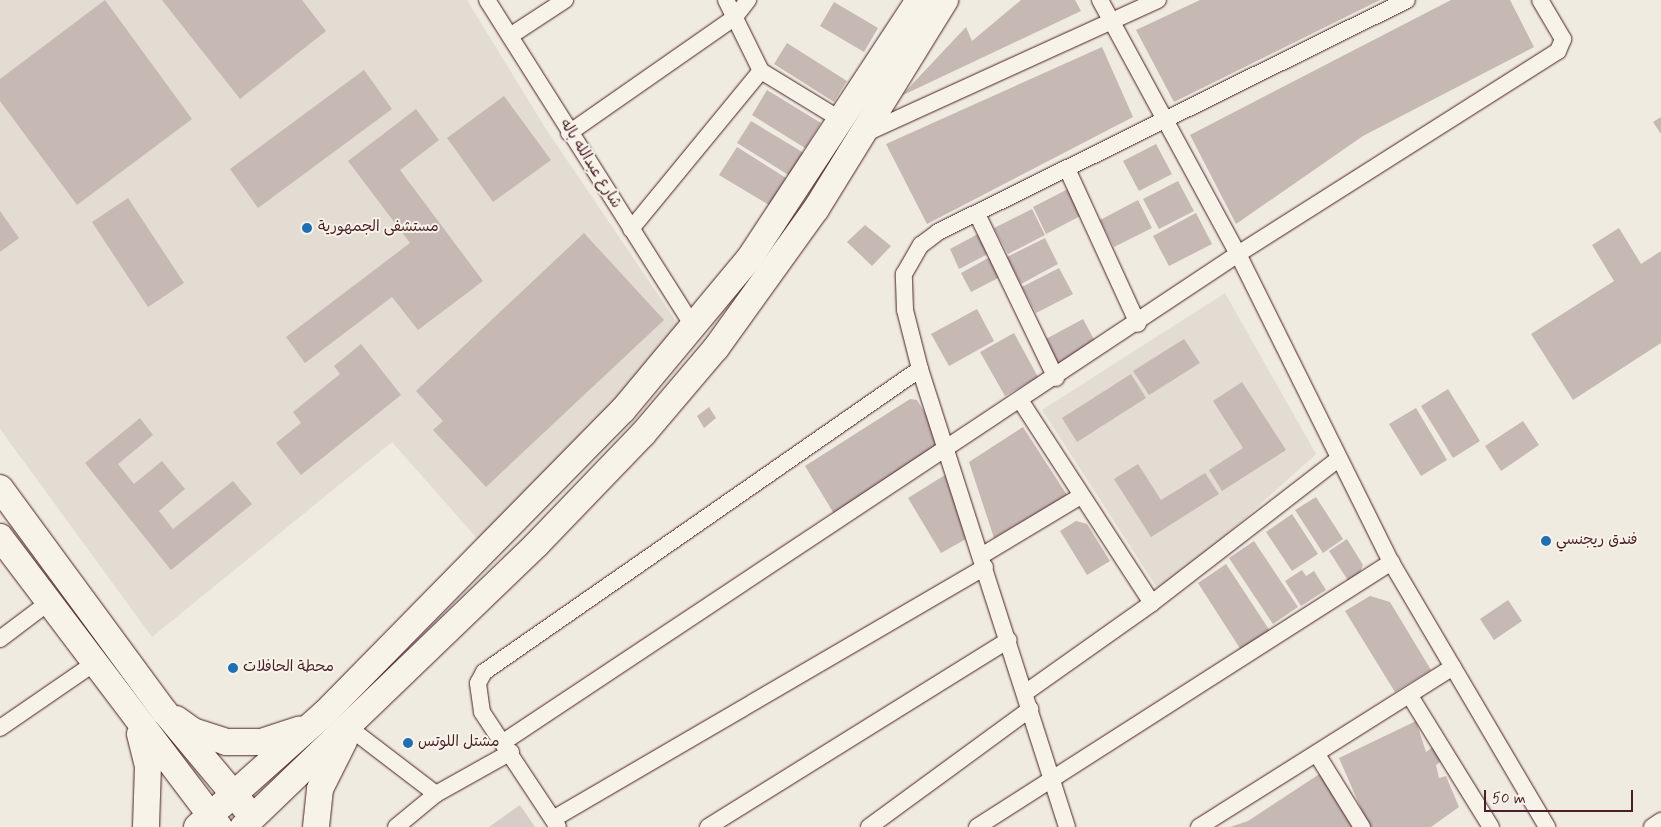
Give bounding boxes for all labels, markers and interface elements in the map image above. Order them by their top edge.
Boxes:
street label: شارع عبدالله باله [555,116,625,212]
place label: مستشفى الجمهورية [318,219,439,237]
marker: مستشفى الجمهورية [300,221,314,235]
place label: فندق ريجنسي [1556,532,1637,550]
marker: فندق ريجنسي [1540,535,1552,547]
place label: محطة الحافلات [243,659,334,677]
marker: محطة الحافلات [227,662,239,674]
place label: مشتل اللوتس [418,734,499,752]
marker: مشتل اللوتس [402,737,414,749]
scale bar [1486,780,1635,812]
text: 50 m [1492,789,1526,809]

